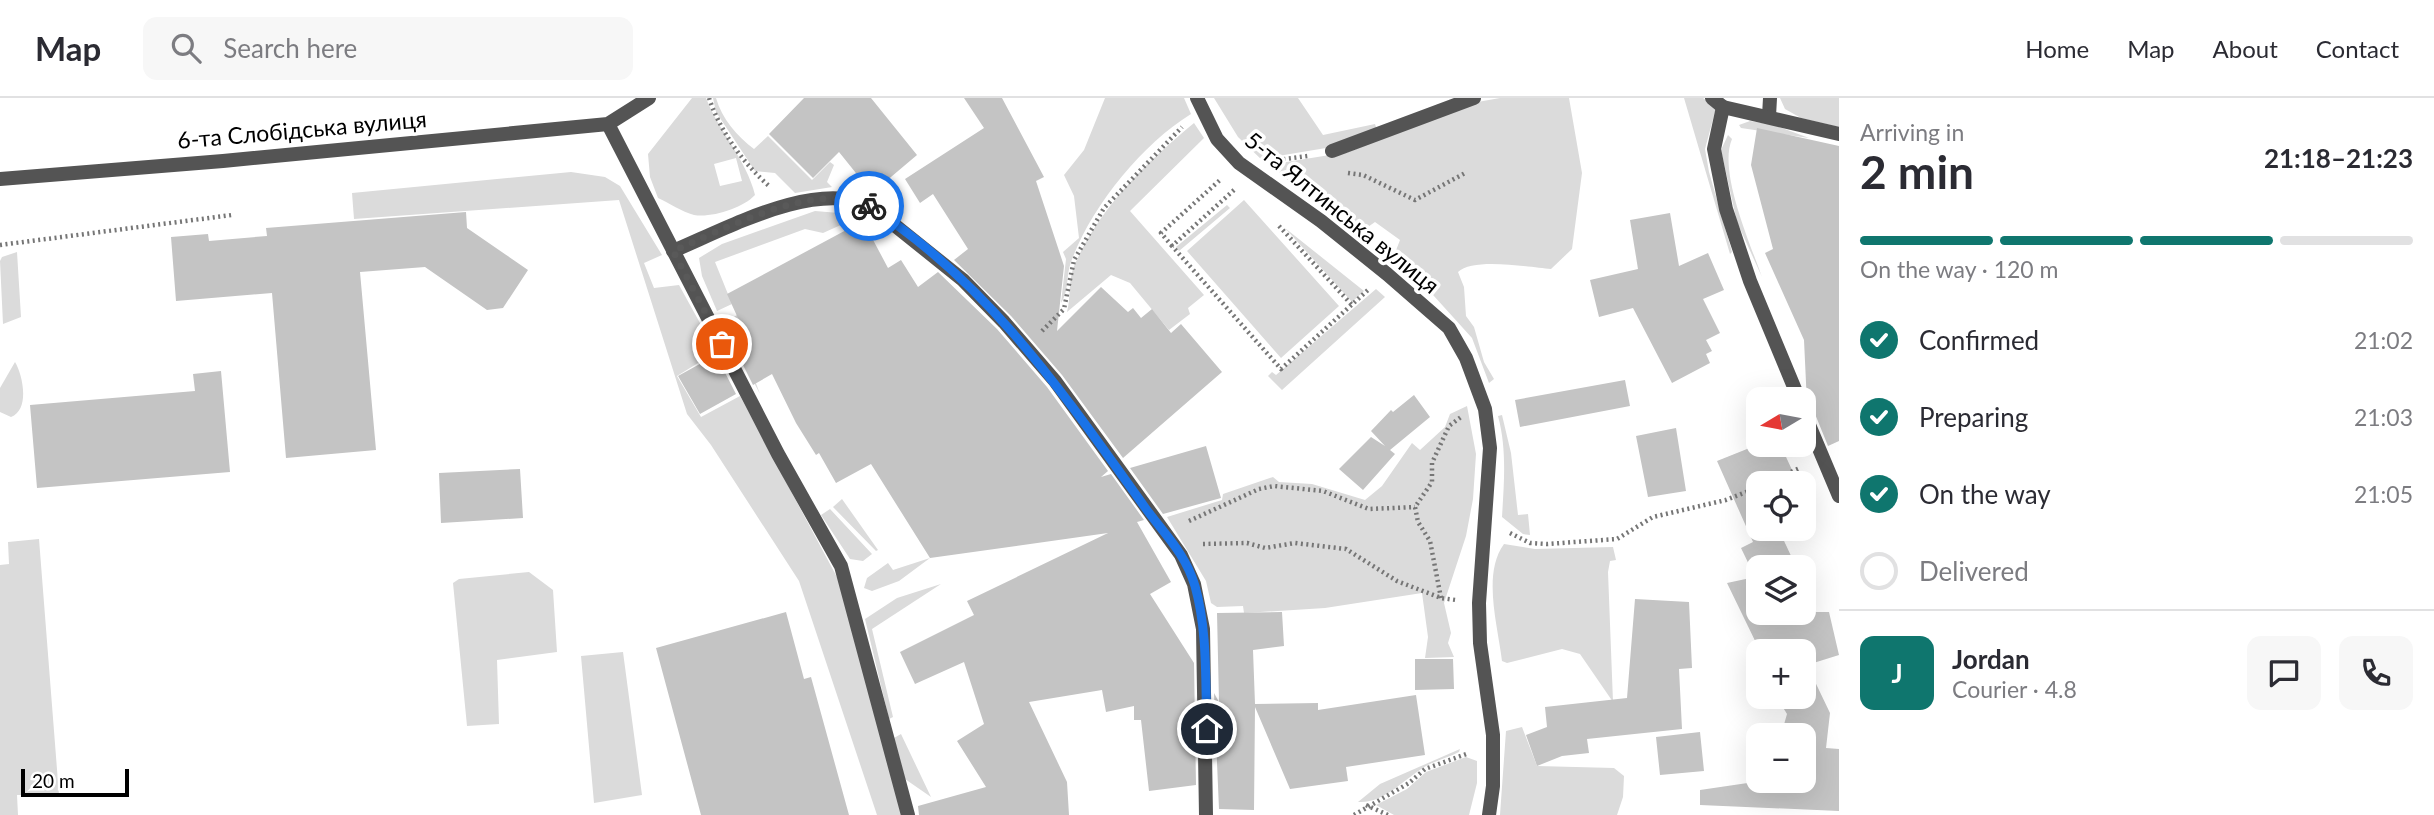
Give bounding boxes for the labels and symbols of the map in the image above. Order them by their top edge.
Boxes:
street label: 6-та Слобідська вулиця [176,104,428,154]
street label: 5-та Ялтинська вулиця [1240,125,1445,299]
courier [834,171,904,241]
pin [692,314,752,374]
north arrow [1746,387,1816,457]
pin [1177,699,1237,759]
scale bar [21,766,130,798]

